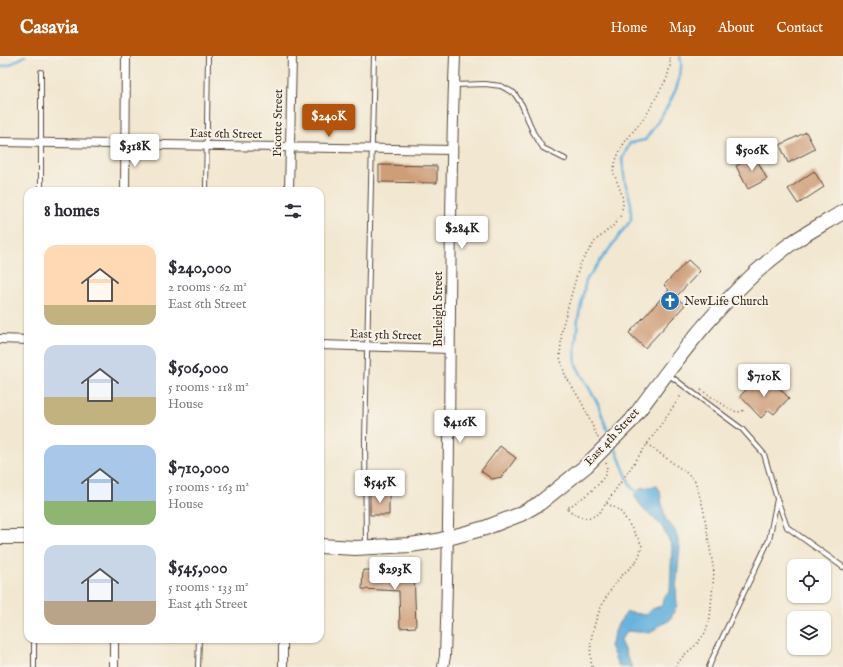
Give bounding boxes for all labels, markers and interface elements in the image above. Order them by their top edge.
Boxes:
text: Casavia [20,16,78,40]
text: Home [611,19,647,37]
text: Map [669,19,696,37]
text: About [718,19,754,37]
text: Contact [776,19,823,37]
street label: Picotte Street [270,89,286,157]
pin: $240K [301,104,357,138]
text: $240K [311,108,347,125]
street label: East 6th Street [190,126,262,142]
pin: $318K [107,134,163,168]
text: $318K [119,138,151,155]
pin: $506K [724,138,780,172]
text: $506K [735,142,769,159]
icon: filters [282,200,304,222]
text: 8 homes [44,201,99,222]
pin: $284K [434,216,490,250]
text: $284K [445,220,479,237]
text: $240,000 [168,258,232,279]
icon: home [76,261,124,309]
street label: Burleigh Street [431,271,446,347]
text: 2 rooms · 62 m² [168,279,247,296]
church icon: NewLife Church [659,290,681,312]
place label: NewLife Church [684,294,769,309]
text: East 6th Street [168,296,247,313]
street label: East 5th Street [350,326,422,344]
text: $506,000 [168,358,229,379]
icon: home [76,361,124,409]
pin: $710K [736,364,792,398]
text: $710K [747,368,781,385]
text: 5 rooms · 118 m² [168,379,249,396]
text: House [168,396,203,413]
street label: East 4th Street [582,405,642,469]
pin: $416K [432,410,488,444]
text: $416K [443,414,477,431]
text: $710,000 [168,458,230,479]
icon: home [76,461,124,509]
pin: $545K [352,470,408,504]
text: $545K [364,474,396,491]
text: 5 rooms · 163 m² [168,479,249,496]
text: House [168,496,203,513]
pin: $293K [367,557,423,591]
text: $545,000 [168,558,228,579]
map controls [787,559,831,655]
button: locate [787,559,831,603]
icon: home [76,561,124,609]
text: $293K [378,561,412,578]
text: 5 rooms · 133 m² [168,579,249,596]
text: East 4th Street [168,596,247,613]
button: layers [787,611,831,655]

